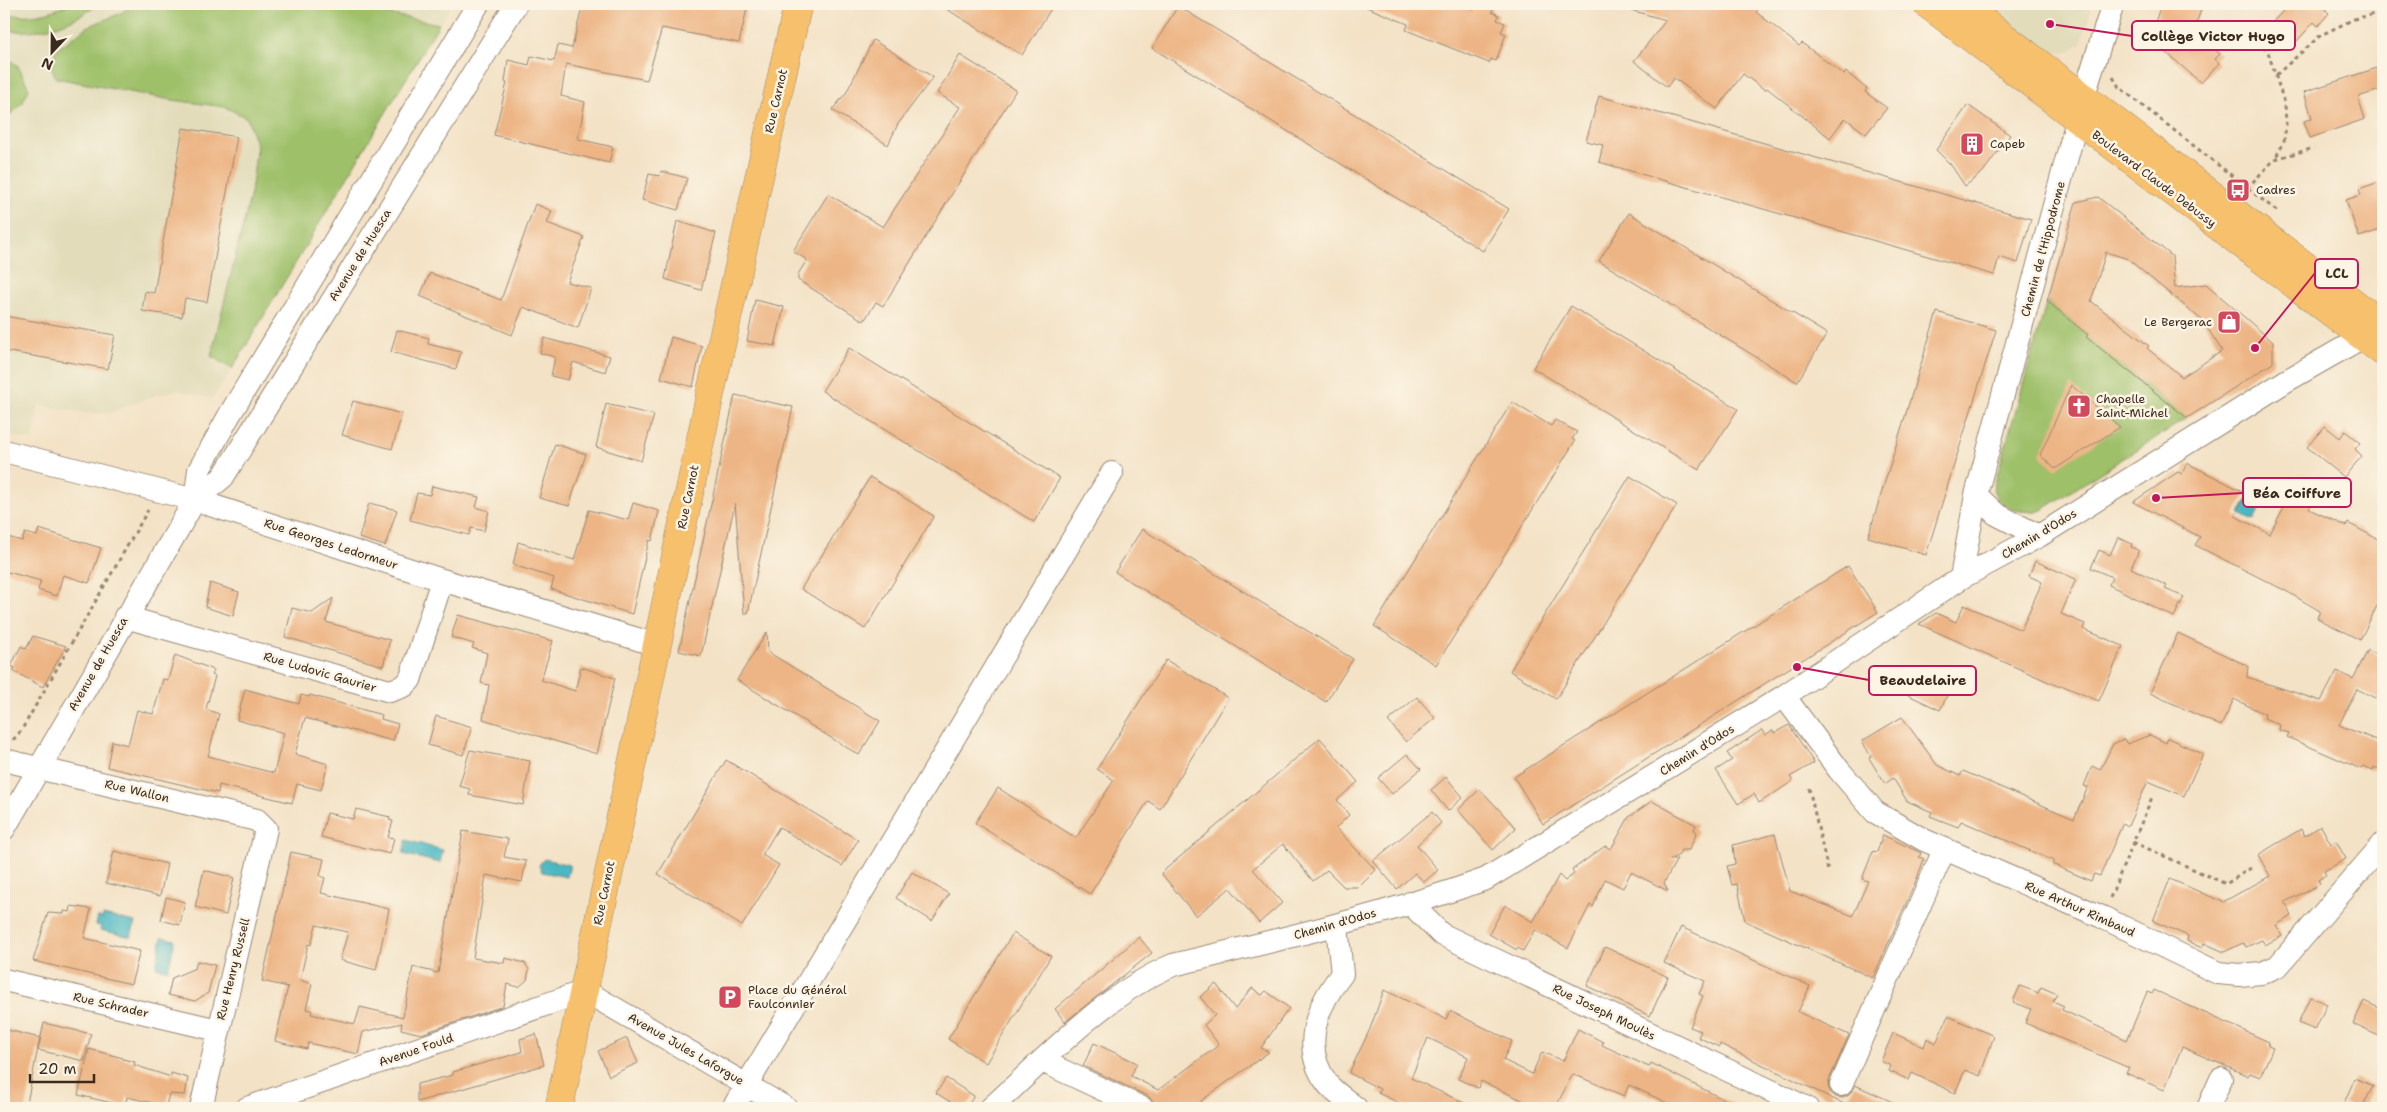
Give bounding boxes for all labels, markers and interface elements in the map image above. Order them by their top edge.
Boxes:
callout: Collège Victor Hugo [2132,21,2295,50]
text: Collège Victor Hugo [2141,27,2285,45]
north arrow [28,28,78,78]
text: N [39,54,56,74]
street label: Rue Carnot [761,67,791,135]
street label: Boulevard Claude Debussy [2089,127,2220,231]
building icon: Capeb [1959,131,1985,157]
place label: Capeb [1990,136,2025,152]
bus stop icon: Cadres [2225,177,2251,203]
street label: Chemin de l'Hippodrome [2017,179,2069,319]
place label: Cadres [2256,182,2296,198]
street label: Avenue de Huesca [325,205,395,304]
callout: LCL [2315,259,2358,288]
text: LCL [2325,264,2349,282]
shop icon: Le Bergerac [2216,309,2242,335]
place label: Le Bergerac [2144,314,2212,330]
place label: Chapelle Saint-Michel [2096,391,2168,421]
church icon: Chapelle Saint-Michel [2066,393,2092,419]
street label: Rue Carnot [673,463,703,531]
callout: Béa Coiffure [2243,478,2351,507]
text: Béa Coiffure [2253,484,2341,502]
street label: Chemin d'Odos [1998,505,2080,563]
street label: Rue Georges Ledormeur [262,515,400,573]
street label: Avenue de Huesca [65,614,132,714]
street label: Rue Ludovic Gaurier [262,648,379,696]
callout: Beaudelaire [1869,666,1976,695]
text: Beaudelaire [1880,671,1966,689]
street label: Chemin d'Odos [1657,721,1737,779]
street label: Rue Wallon [103,776,171,806]
street label: Rue Carnot [589,859,619,927]
street label: Rue Arthur Rimbaud [2022,877,2138,941]
street label: Chemin d'Odos [1292,905,1378,943]
street label: Rue Henry Russell [213,916,254,1022]
street label: Rue Joseph Moulès [1550,980,1658,1044]
place label: Place du Général Faulconnier [748,982,847,1012]
parking icon: Place du Général Faulconnier [717,984,743,1010]
street label: Rue Schrader [72,989,151,1022]
street label: Avenue Jules Laforgue [625,1009,747,1089]
street label: Avenue Fould [377,1030,456,1070]
scale bar [30,1052,94,1084]
text: 20 m [38,1059,77,1079]

